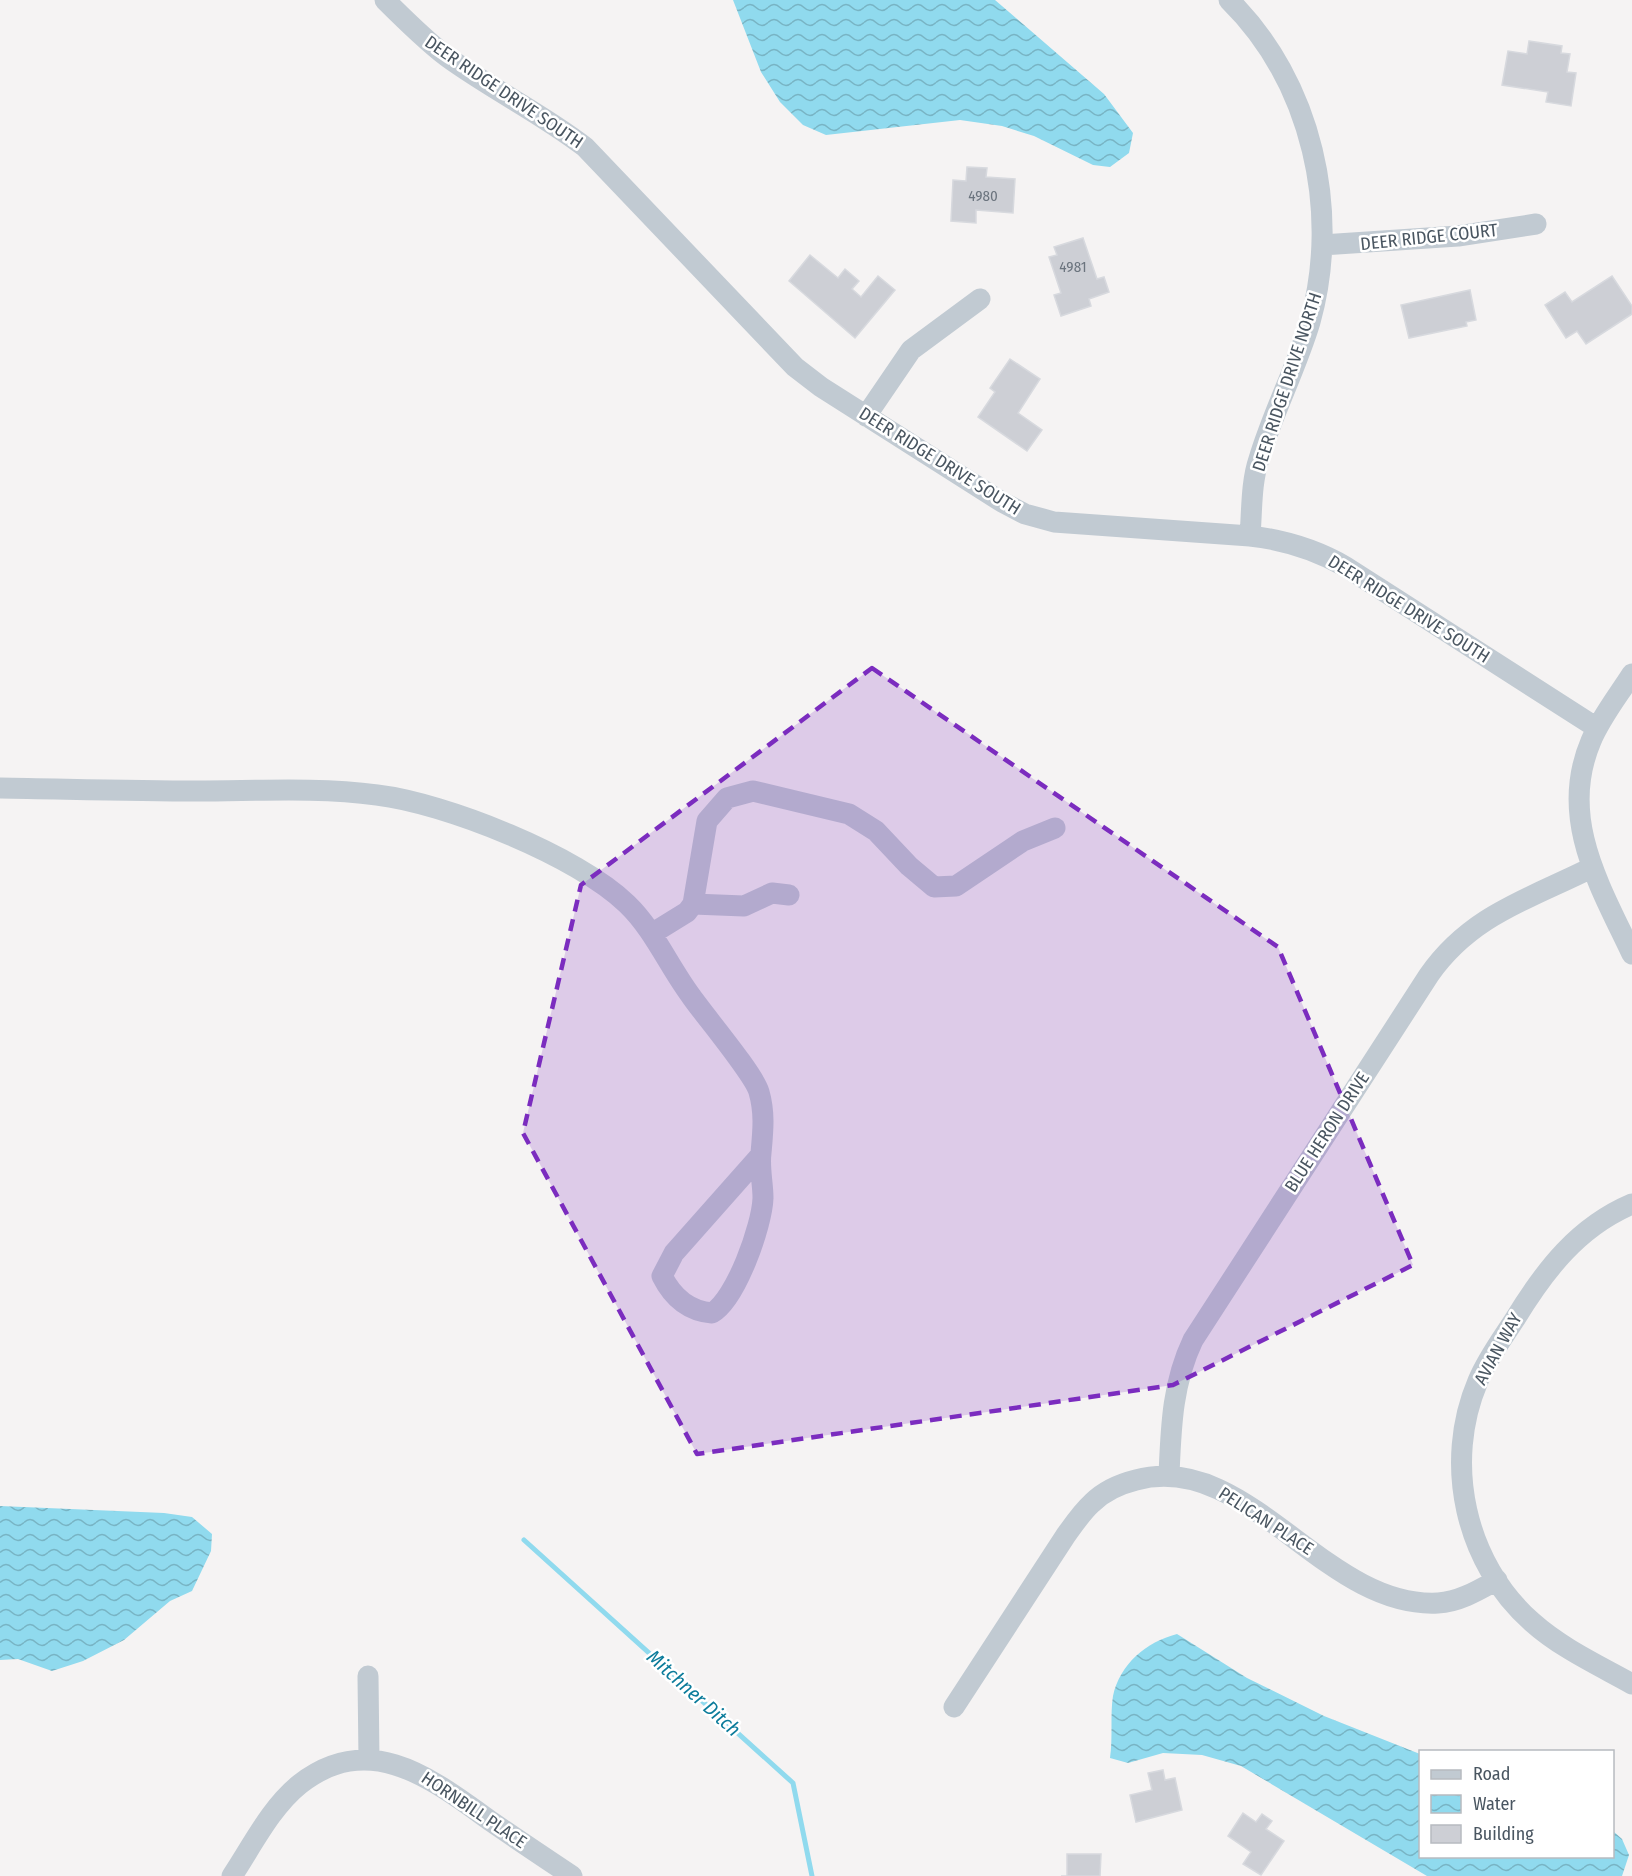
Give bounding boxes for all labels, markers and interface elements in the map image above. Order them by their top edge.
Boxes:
street label: DEER RIDGE DRIVE SOUTH [421,31,587,153]
house number: 4980 [968,187,998,205]
street label: DEER RIDGE COURT [1359,219,1499,255]
house number: 4981 [1059,258,1087,276]
street label: DEER RIDGE DRIVE NORTH [1248,290,1326,474]
street label: DEER RIDGE DRIVE SOUTH [855,402,1025,520]
street label: DEER RIDGE DRIVE SOUTH [1324,550,1494,668]
street label: BLUE HERON DRIVE [1280,1068,1374,1196]
street label: AVIAN WAY [1469,1309,1527,1389]
street label: PELICAN PLACE [1214,1482,1318,1560]
water label: Mitchner Ditch [642,1645,746,1741]
legend [1419,1750,1614,1858]
text: Road [1473,1763,1510,1785]
street label: HORNBILL PLACE [417,1767,531,1853]
text: Water [1473,1793,1516,1815]
text: Building [1473,1823,1534,1845]

